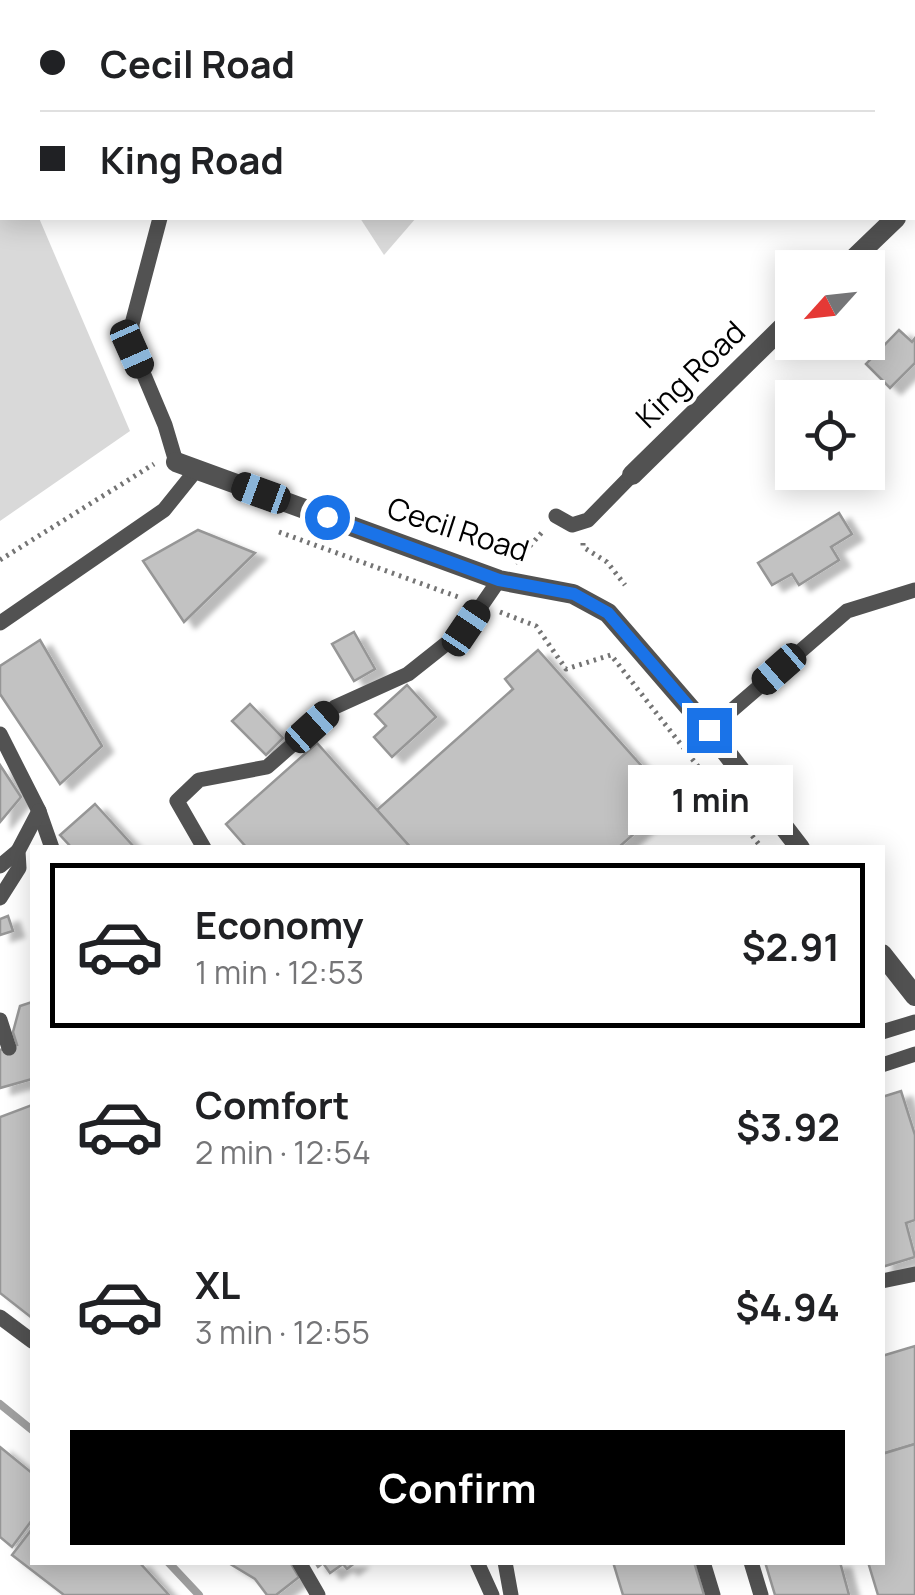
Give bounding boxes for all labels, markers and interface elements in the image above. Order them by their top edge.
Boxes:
text: Cecil Road [100,37,295,89]
text: King Road [100,133,284,185]
north arrow [775,250,885,360]
map controls [775,250,885,490]
street label: King Road [626,311,754,436]
car [106,315,158,383]
button: locate [775,380,885,490]
car [228,469,294,517]
street label: Cecil Road [383,486,534,571]
route start [305,495,350,540]
car [437,595,495,661]
car [747,638,811,700]
car [280,696,344,758]
route end [687,708,732,753]
callout: 1 min [626,765,792,835]
text: 1 min [671,778,750,822]
text: Economy [195,898,364,950]
icon: car [75,901,165,991]
text: $2.91 [742,920,840,972]
text: 1 min · 12:53 [195,950,364,994]
text: Comfort [195,1078,349,1130]
icon: car [75,1081,165,1171]
text: $3.92 [736,1100,840,1152]
text: 2 min · 12:54 [195,1130,371,1174]
text: XL [195,1258,240,1310]
icon: car [75,1261,165,1351]
text: $4.94 [735,1280,840,1332]
text: 3 min · 12:55 [195,1310,370,1354]
button: Confirm [70,1430,845,1545]

